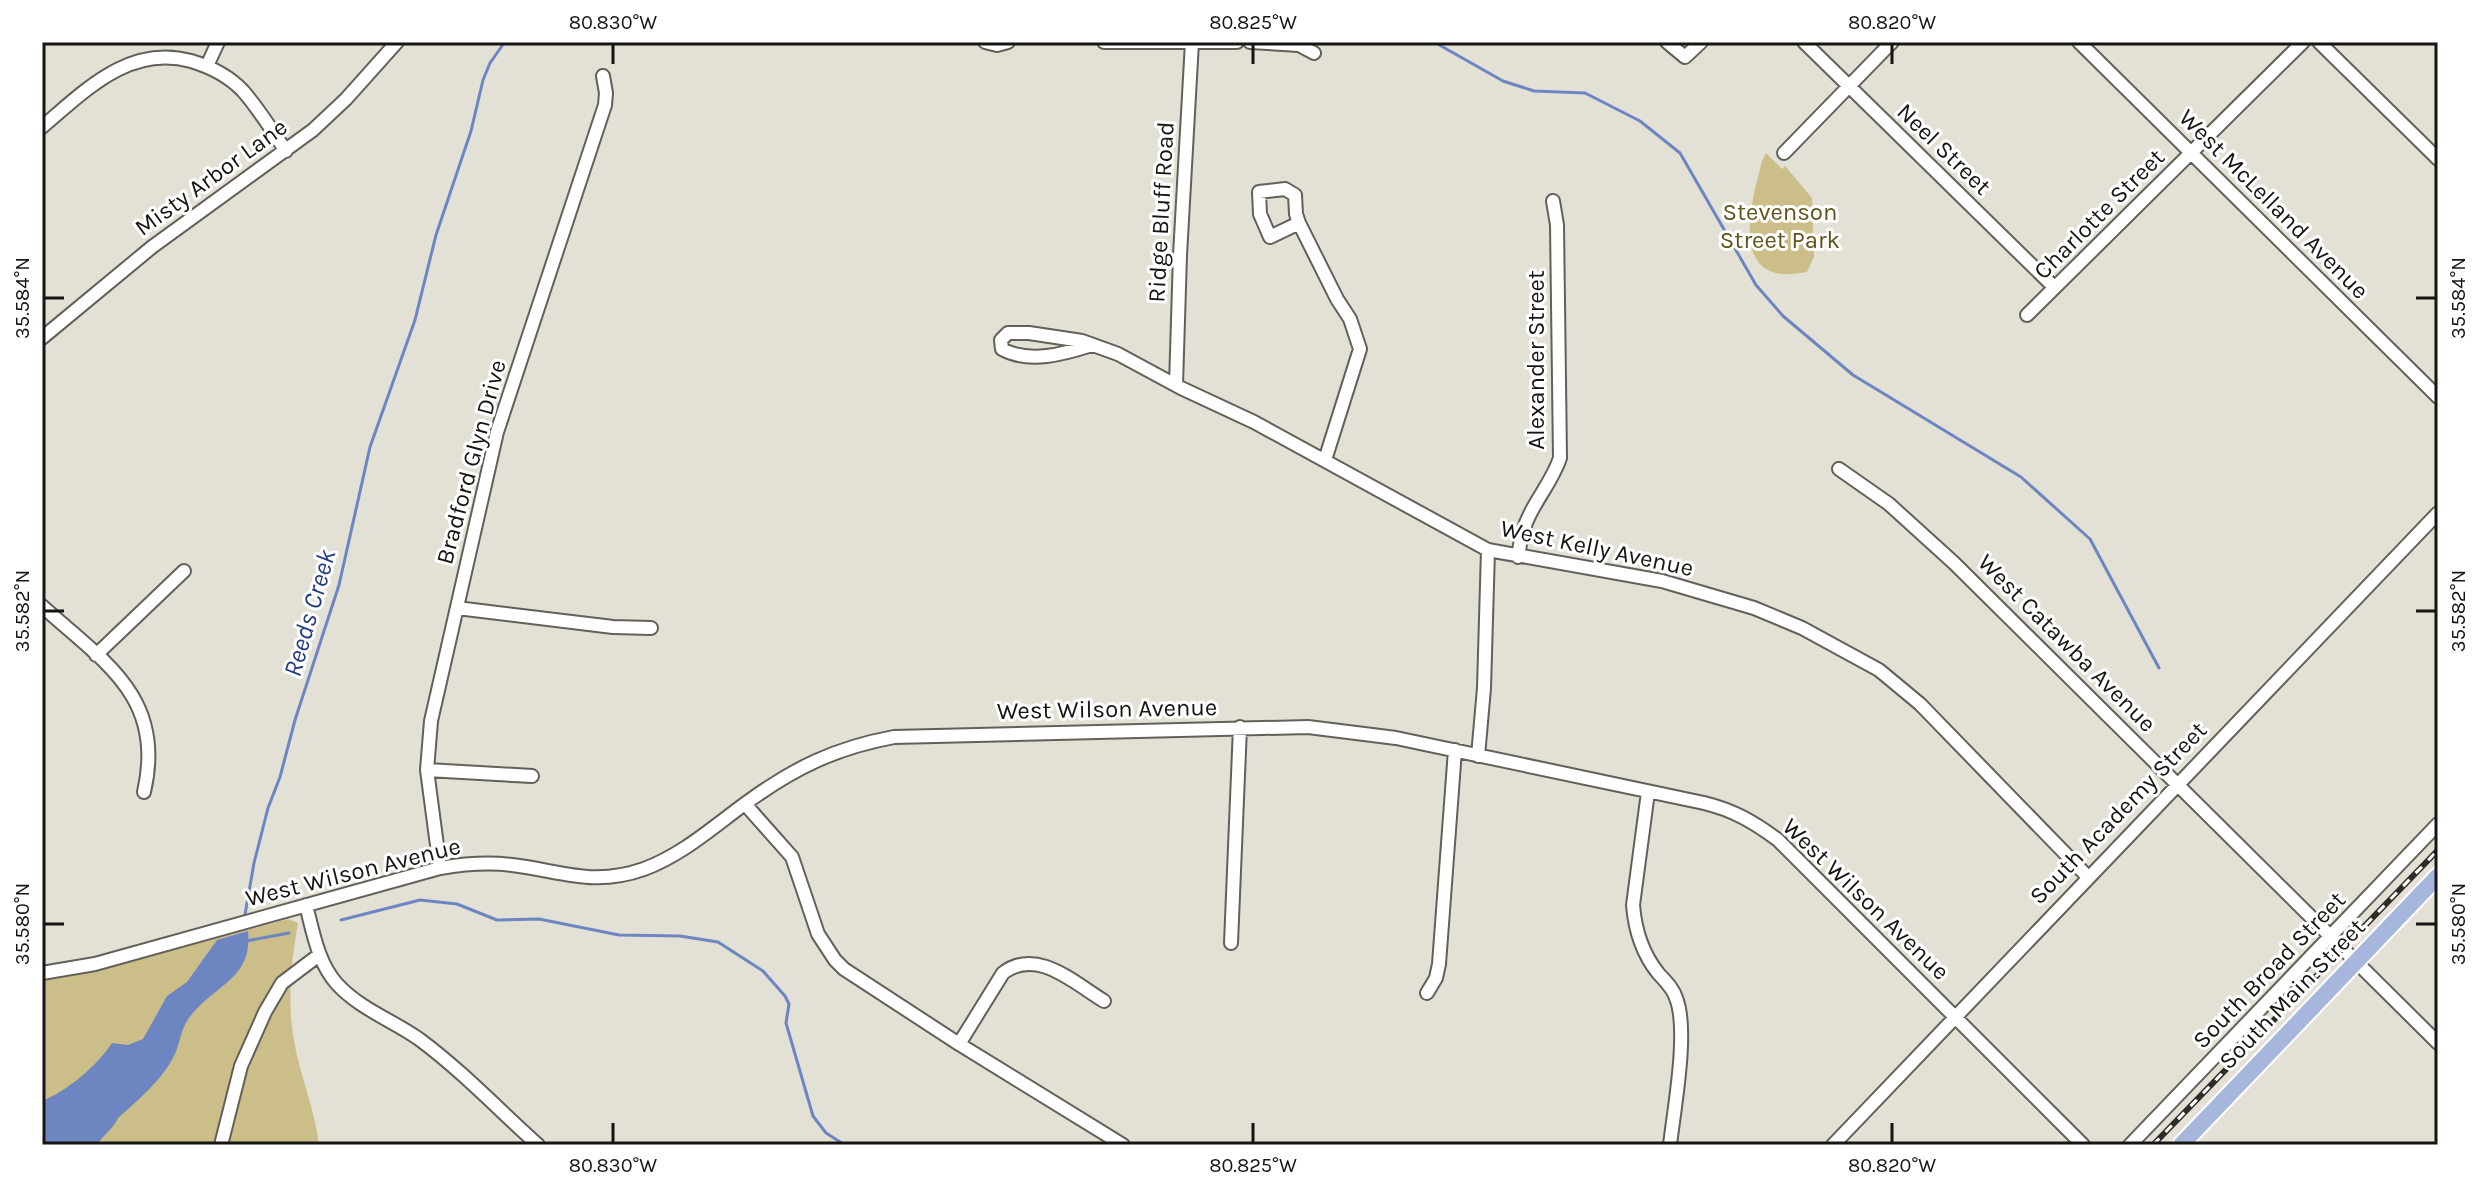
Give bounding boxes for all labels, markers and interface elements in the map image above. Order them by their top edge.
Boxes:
text: 80.830°W [569,11,657,34]
text: 80.825°W [1209,11,1297,34]
text: 80.820°W [1848,11,1936,34]
street label: Neel Street [1891,97,1997,201]
street label: West McLelland Avenue [2173,103,2375,305]
street label: Misty Arbor Lane [129,112,293,242]
street label: Ridge Bluff Road [1142,121,1180,303]
street label: Charlotte Street [2028,143,2170,285]
park label: Stevenson Street Park [1720,198,1840,254]
text: 35.584°N [11,257,34,339]
text: 35.584°N [2447,257,2470,339]
street label: Alexander Street [1522,270,1550,450]
street label: Bradford Glyn Drive [430,357,512,567]
street label: West Kelly Avenue [1498,514,1696,582]
water label: Reeds Creek [277,545,343,680]
street label: West Catawba Avenue [1972,548,2162,738]
text: 35.582°N [11,570,34,652]
text: 35.582°N [2447,570,2470,652]
street label: West Wilson Avenue [996,693,1218,725]
street label: South Academy Street [2024,716,2212,910]
street label: West Wilson Avenue [1777,812,1955,986]
street label: West Wilson Avenue [243,832,463,912]
text: 35.580°N [11,883,34,965]
text: 35.580°N [2447,883,2470,965]
street label: South Broad Street [2187,886,2351,1054]
street label: South Main Street [2213,913,2371,1075]
text: 80.830°W [569,1154,657,1177]
text: 80.825°W [1209,1154,1297,1177]
text: 80.820°W [1848,1154,1936,1177]

